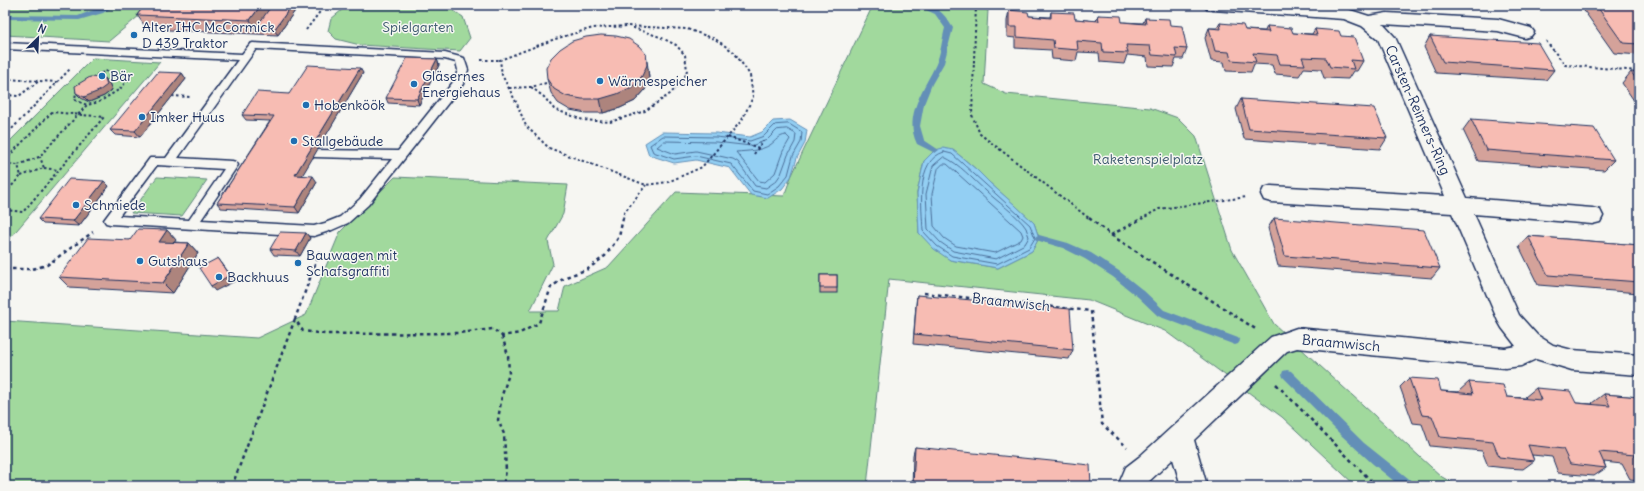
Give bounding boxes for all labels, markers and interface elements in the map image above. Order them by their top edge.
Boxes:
north arrow [18,18,58,58]
place label: Alter IHC McCormick D 439 Traktor [142,18,275,52]
park label: Spielgarten [382,18,454,36]
text: N [36,21,48,37]
marker: Alter IHC McCormick D 439 Traktor [129,30,139,40]
street label: Carsten-Reimers-Ring [1381,42,1455,178]
place label: Bär [110,67,133,85]
place label: Gläsernes Energiehaus [422,67,500,101]
marker: Bär [97,71,107,81]
place label: Wärmespeicher [608,72,708,90]
marker: Wärmespeicher [595,76,605,86]
marker: Gläsernes Energiehaus [409,79,419,89]
place label: Hobenköök [314,96,385,114]
marker: Hobenköök [301,100,311,110]
place label: Imker Huus [150,108,225,126]
marker: Imker Huus [137,112,147,122]
place label: Stallgebäude [302,132,383,150]
marker: Stallgebäude [289,136,299,146]
park label: Raketenspielplatz [1093,150,1203,168]
place label: Schmiede [84,196,146,214]
marker: Schmiede [71,200,81,210]
place label: Bauwagen mit Schafsgraffiti [306,246,397,280]
place label: Gutshaus [148,252,208,270]
marker: Gutshaus [135,256,145,266]
marker: Bauwagen mit Schafsgraffiti [293,258,303,268]
place label: Backhuus [227,268,289,286]
marker: Backhuus [214,272,224,282]
street label: Braamwisch [971,289,1051,315]
street label: Braamwisch [1301,331,1381,355]

